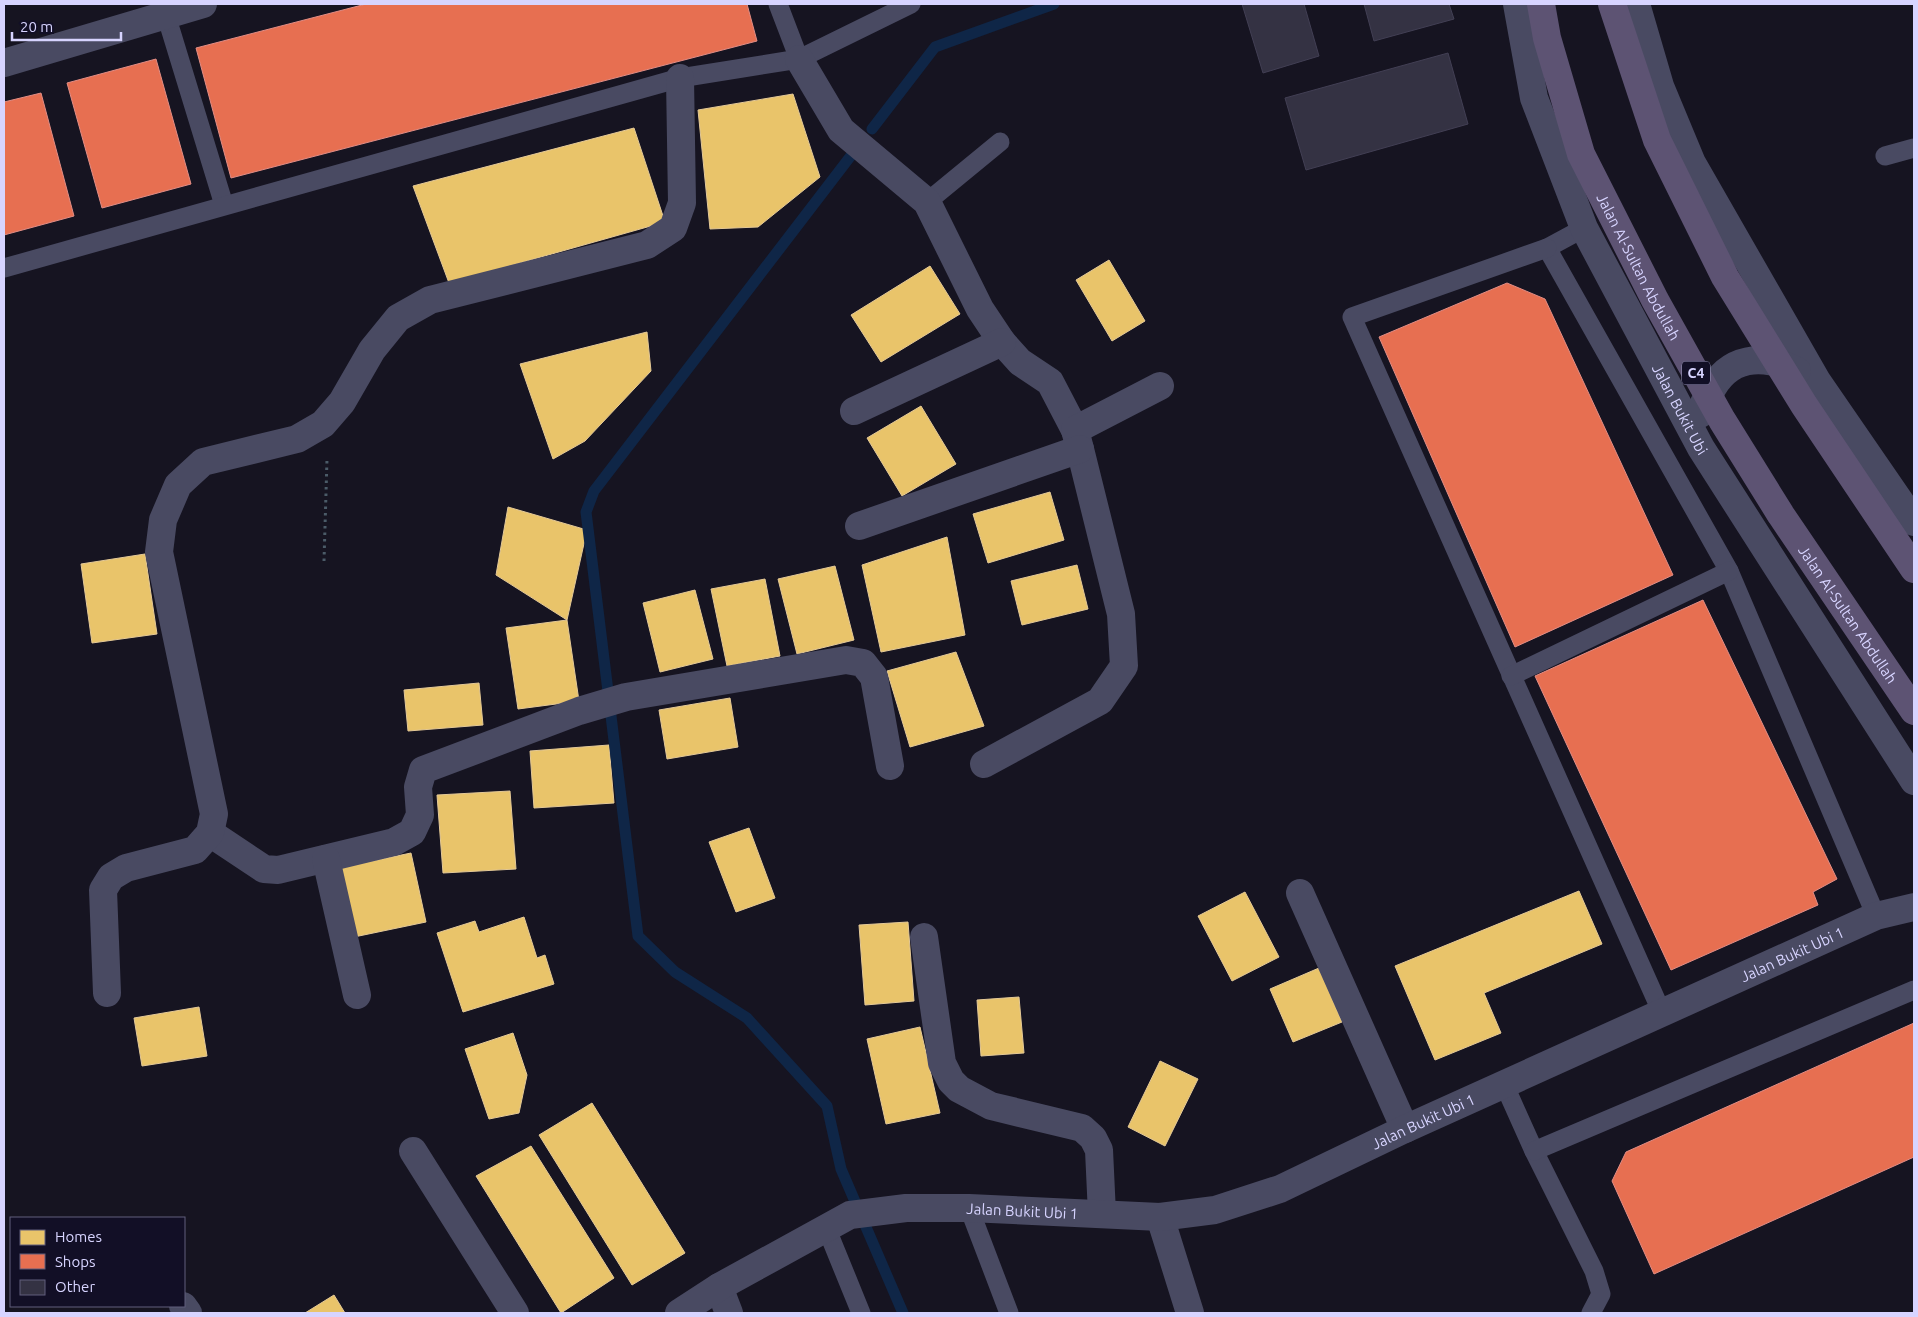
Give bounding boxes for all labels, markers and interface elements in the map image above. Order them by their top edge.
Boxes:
scale bar [12,10,121,42]
text: 20 m [20,18,53,35]
street label: Jalan Al-Sultan Abdullah [1594,190,1684,343]
street label: Jalan Bukit Ubi [1649,361,1711,458]
road number: C4 [1682,362,1710,384]
street label: Jalan Al-Sultan Abdullah [1795,542,1901,686]
street label: Jalan Bukit Ubi 1 [1737,923,1847,985]
street label: Jalan Bukit Ubi 1 [1369,1090,1478,1152]
street label: Jalan Bukit Ubi 1 [966,1199,1079,1222]
legend [10,1217,185,1307]
text: Homes [55,1228,102,1245]
text: Shops [55,1253,96,1270]
text: Other [55,1278,95,1295]

